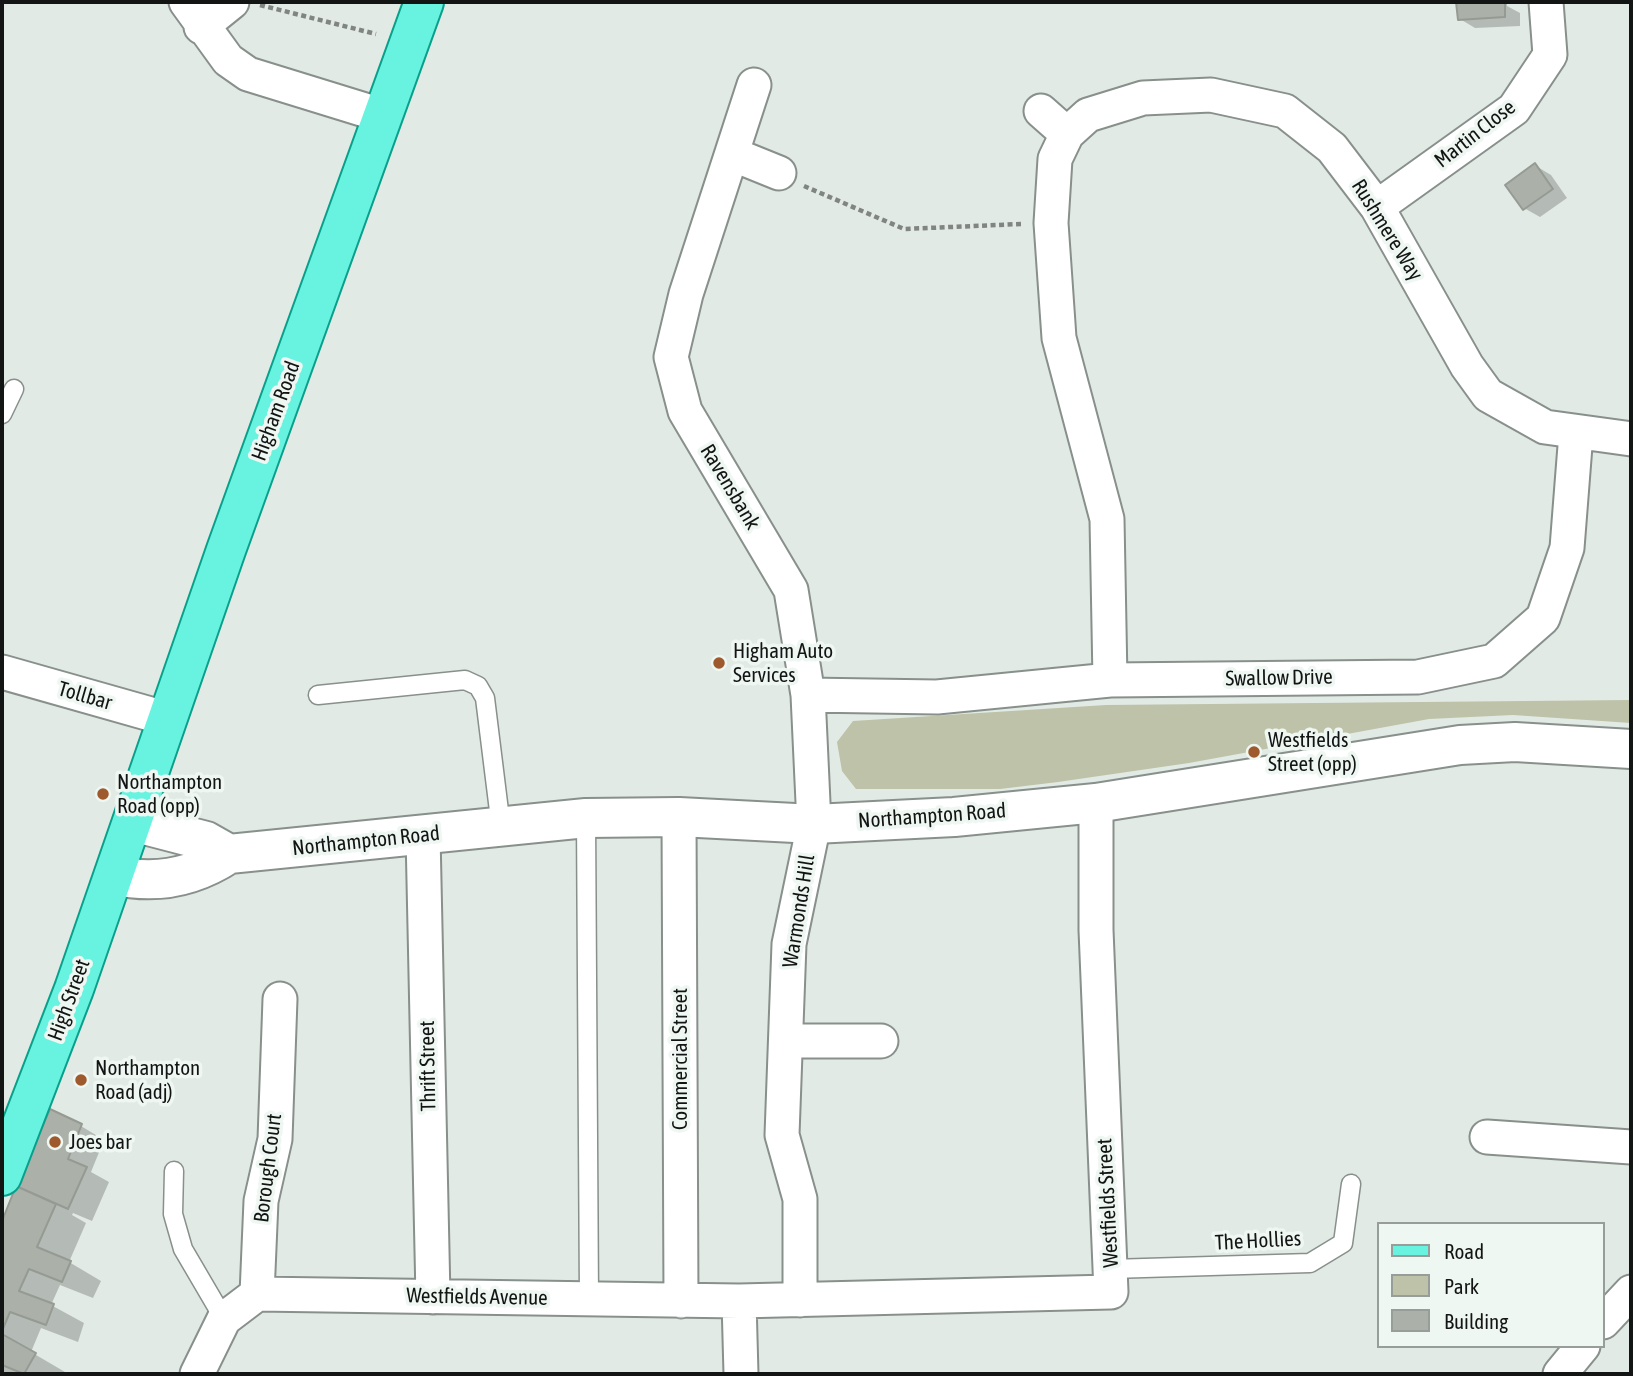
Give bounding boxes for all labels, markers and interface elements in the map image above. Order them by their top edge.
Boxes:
street label: Martin Close [1430,95,1520,173]
street label: Rushmere Way [1346,175,1428,285]
street label: Higham Road [246,358,306,464]
street label: Ravensbank [695,440,765,534]
place label: Higham Auto Services [733,638,833,688]
marker: Higham Auto Services [711,655,727,671]
street label: Swallow Drive [1225,664,1333,692]
street label: Tollbar [55,676,115,716]
place label: Westfields Street (opp) [1268,727,1357,777]
marker: Westfields Street (opp) [1246,744,1262,760]
place label: Northampton Road (opp) [117,769,222,819]
marker: Northampton Road (opp) [95,786,111,802]
street label: Northampton Road [857,798,1007,834]
street label: Northampton Road [291,821,441,861]
street label: Warmonds Hill [778,853,820,969]
street label: High Street [43,956,95,1044]
street label: Commercial Street [667,988,693,1130]
street label: Thrift Street [415,1020,441,1112]
place label: Northampton Road (adj) [95,1055,200,1105]
marker: Northampton Road (adj) [73,1072,89,1088]
street label: Borough Court [249,1112,287,1224]
place label: Joes bar [69,1129,131,1155]
marker: Joes bar [47,1134,63,1150]
street label: Westfields Street [1092,1138,1124,1268]
legend [1378,1222,1605,1348]
street label: The Hollies [1214,1226,1302,1256]
text: Road [1444,1239,1484,1263]
text: Park [1444,1274,1479,1298]
street label: Westfields Avenue [406,1283,548,1311]
text: Building [1444,1309,1508,1333]

